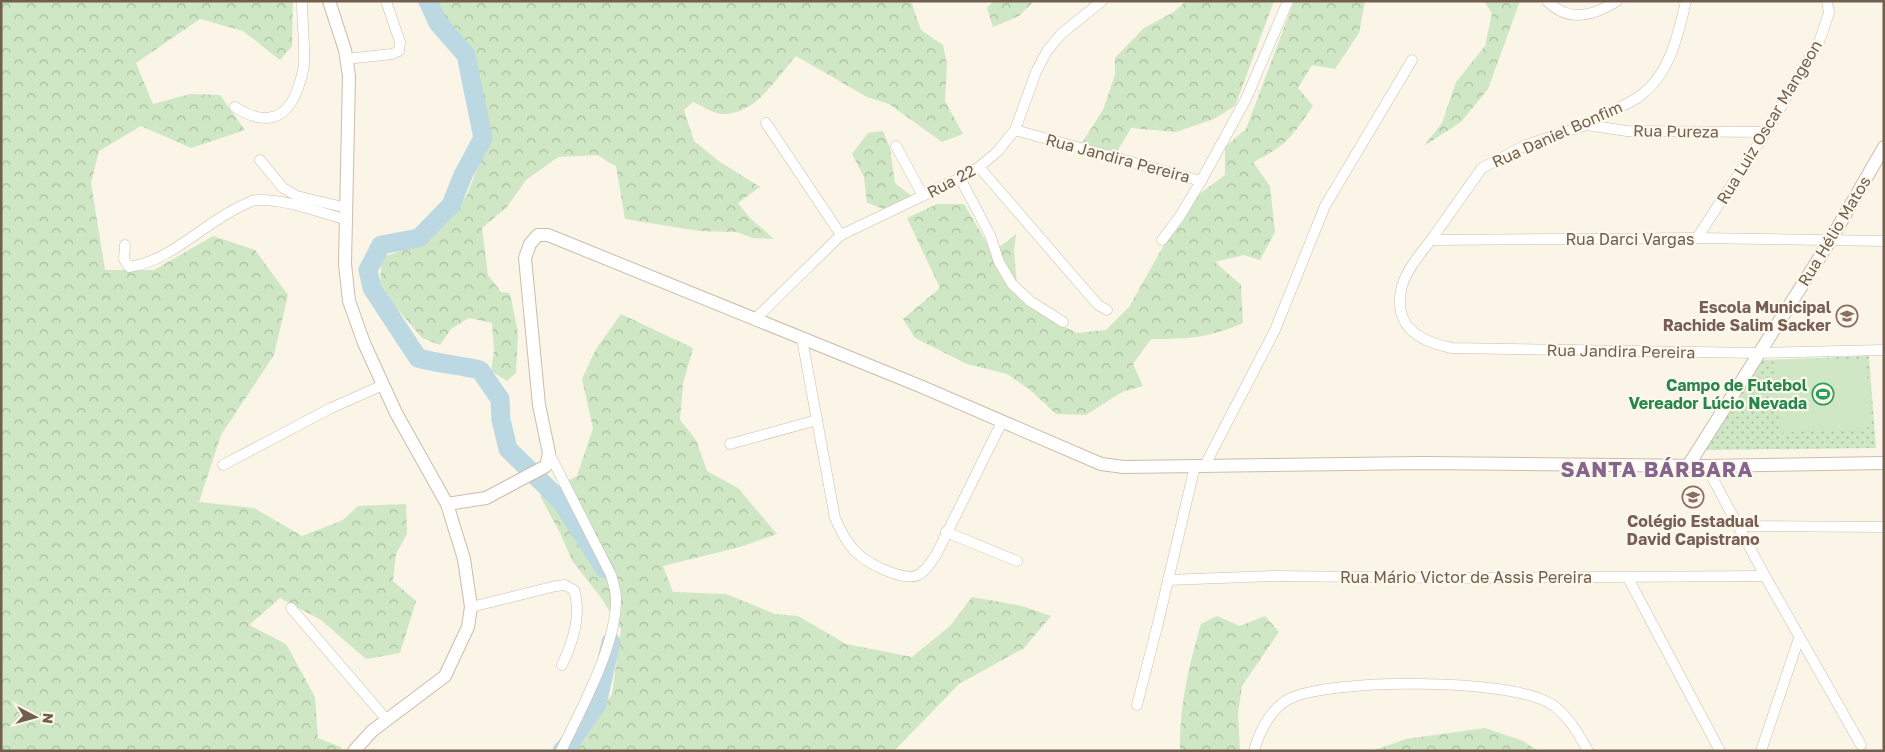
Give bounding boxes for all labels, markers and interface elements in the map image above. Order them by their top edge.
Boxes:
street label: Rua Luiz Oscar Mangeon [1712,36,1826,208]
street label: Rua Daniel Bonfim [1489,96,1625,172]
street label: Rua Pureza [1633,120,1719,142]
street label: Rua Jandira Pereira [1044,129,1192,187]
street label: Rua 22 [923,160,979,202]
street label: Rua Hélio Matos [1793,172,1875,290]
street label: Rua Darci Vargas [1566,229,1694,249]
place label: Escola Municipal Rachide Salim Sacker [1663,297,1832,335]
school or university icon: Escola Municipal Rachide Salim Sacker [1835,304,1859,328]
street label: Rua Jandira Pereira [1547,340,1695,362]
place label: Campo de Futebol Vereador Lúcio Nevada [1628,375,1808,413]
sports icon: Campo de Futebol Vereador Lúcio Nevada [1811,382,1835,406]
district label: SANTA BÁRBARA [1561,456,1753,482]
school or university icon: Colégio Estadual David Capistrano [1681,485,1705,509]
place label: Colégio Estadual David Capistrano [1626,511,1760,549]
street label: Rua Mário Victor de Assis Pereira [1340,567,1592,587]
north arrow [10,692,60,742]
text: N [39,712,57,725]

